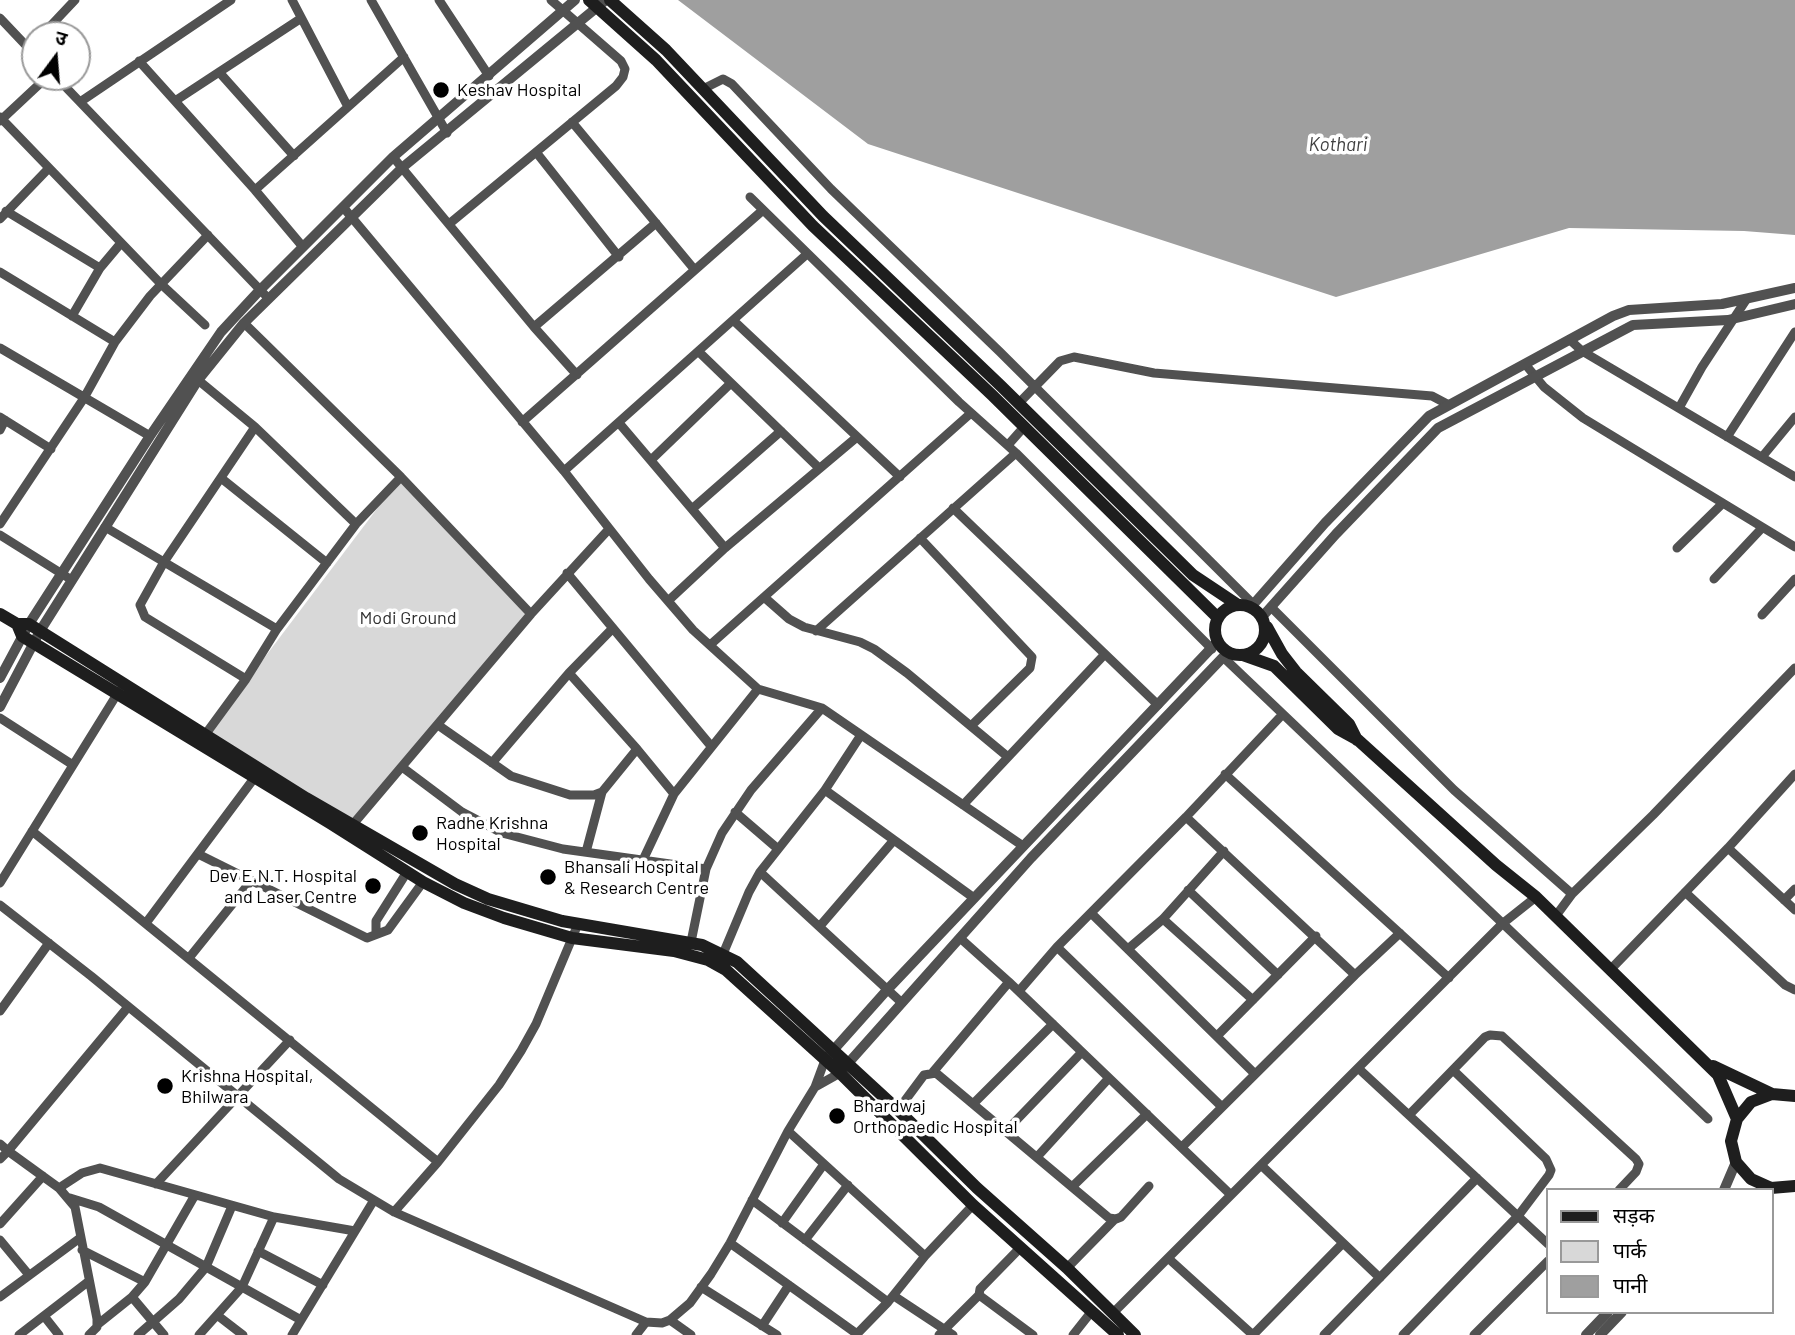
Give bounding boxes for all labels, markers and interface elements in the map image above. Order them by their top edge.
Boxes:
north arrow [21,21,91,91]
text: उ [53,25,70,50]
place label: Keshav Hospital [457,79,581,101]
marker: Keshav Hospital [431,80,451,100]
water label: Kothari [1308,134,1368,156]
park label: Modi Ground [359,607,457,629]
place label: Radhe Krishna Hospital [436,812,548,854]
marker: Radhe Krishna Hospital [410,823,430,843]
place label: Bhansali Hospital & Research Centre [564,856,709,898]
place label: Dev E.N.T. Hospital and Laser Centre [209,865,357,908]
marker: Bhansali Hospital & Research Centre [538,867,558,887]
marker: Dev E.N.T. Hospital and Laser Centre [363,876,383,896]
place label: Krishna Hospital, Bhilwara [181,1065,313,1108]
marker: Krishna Hospital, Bhilwara [155,1076,175,1096]
place label: Bhardwaj Orthopaedic Hospital [853,1095,1018,1138]
marker: Bhardwaj Orthopaedic Hospital [827,1106,847,1126]
legend [1546,1188,1774,1314]
text: सड़क [1613,1202,1655,1227]
text: पार्क [1613,1237,1647,1262]
text: पानी [1613,1272,1647,1297]

